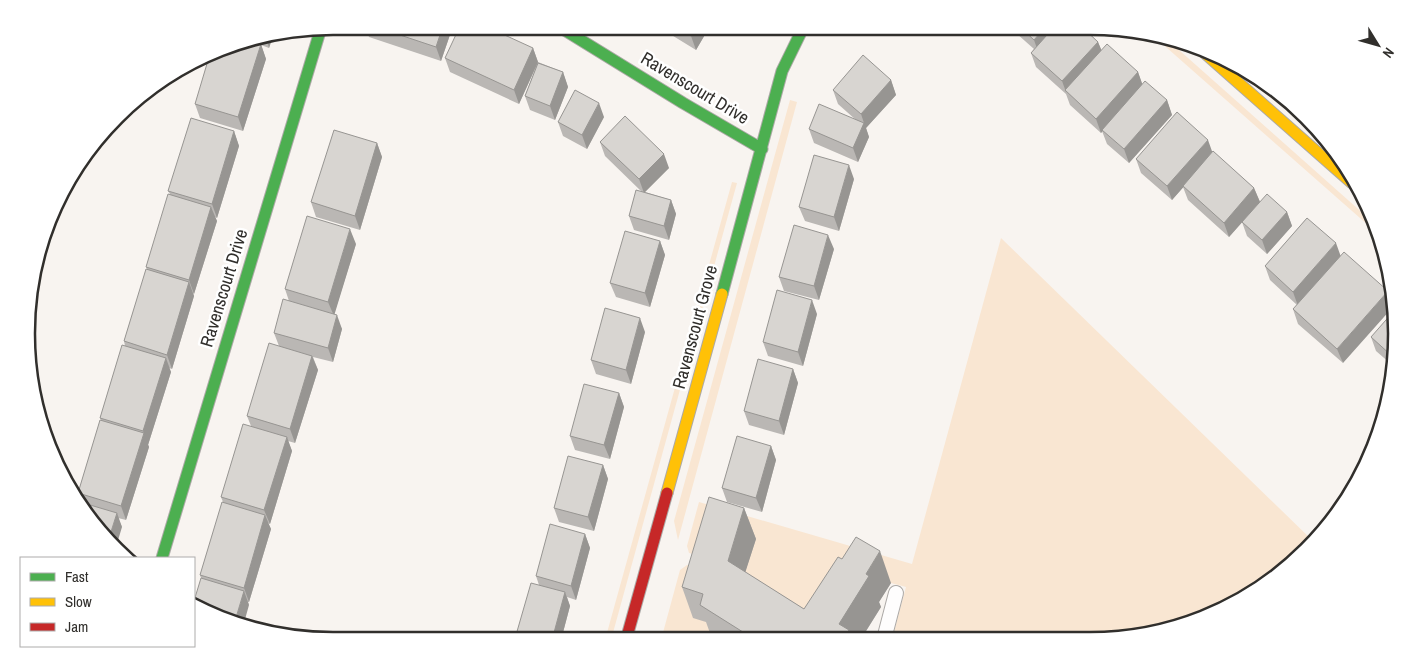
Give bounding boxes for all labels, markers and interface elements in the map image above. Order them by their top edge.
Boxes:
north arrow [1353,20,1403,70]
text: N [1379,44,1398,62]
street label: Ravenscourt Drive [636,45,754,130]
street label: Ravenscourt Drive [194,226,253,350]
street label: Ravenscourt Grove [666,262,723,392]
legend [20,557,195,647]
text: Fast [65,566,89,587]
text: Slow [65,591,92,612]
text: Jam [65,616,88,637]

